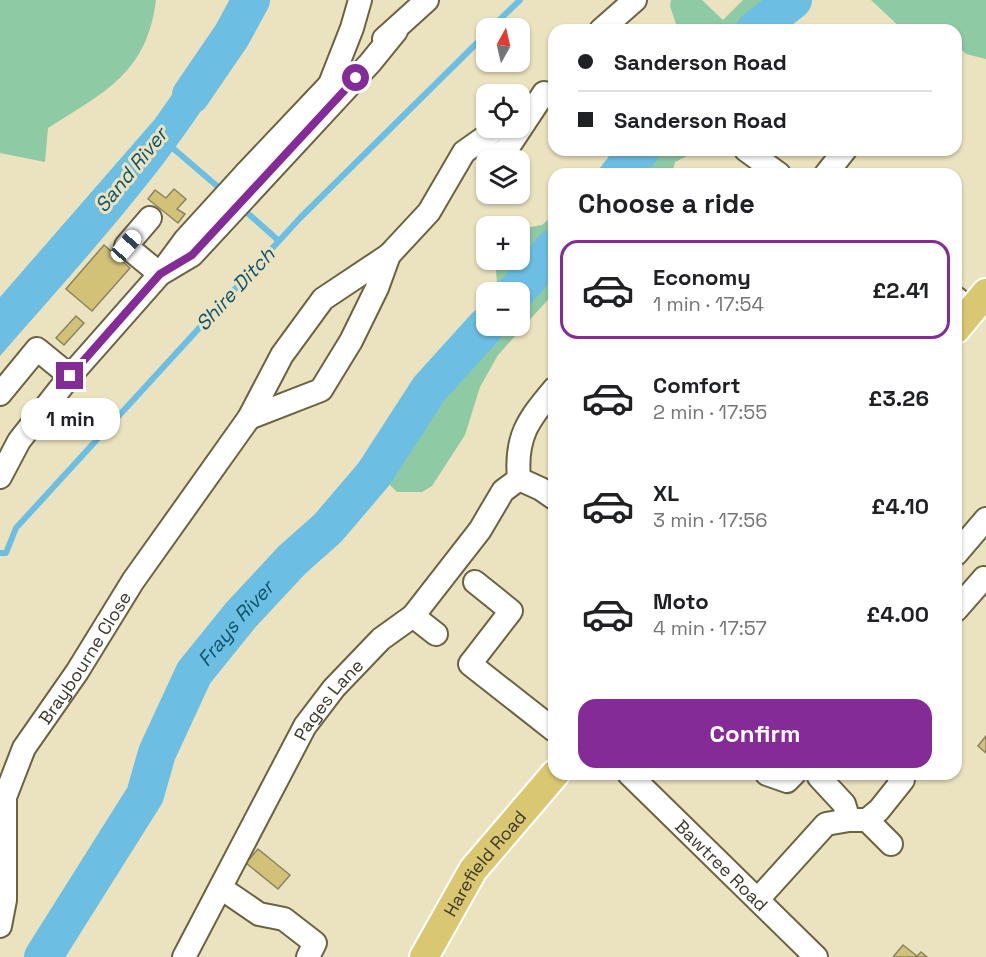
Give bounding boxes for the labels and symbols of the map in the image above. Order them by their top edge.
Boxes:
north arrow [476,18,530,72]
route start [342,64,369,91]
water label: Sand River [89,121,175,218]
car [107,227,145,265]
water label: Shire Ditch [190,241,281,336]
route end [56,362,83,389]
callout: 1 min [20,397,119,439]
water label: Frays River [192,573,281,671]
street label: Braybourne Close [33,587,136,728]
street label: Pages Lane [288,653,368,744]
street label: Harefield Road [438,805,531,920]
street label: Bawtree Road [670,814,773,916]

